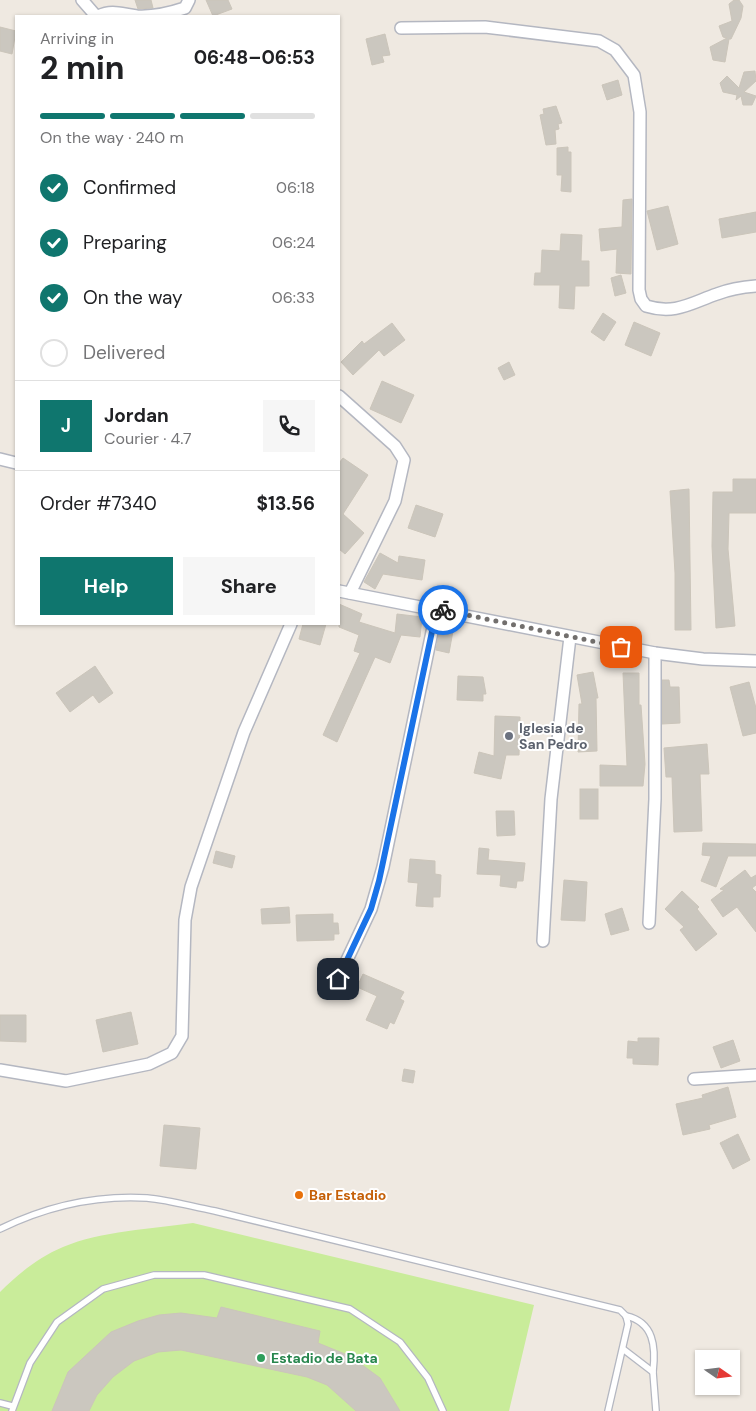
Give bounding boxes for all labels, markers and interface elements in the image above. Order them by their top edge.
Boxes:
text: Arriving in [40,28,114,49]
text: 06:48–06:53 [194,45,315,70]
text: 2 min [40,47,125,89]
text: On the way · 240 m [40,127,184,148]
icon: check [40,174,68,202]
text: Confirmed [83,175,176,200]
text: 06:18 [276,177,315,198]
icon: check [40,229,68,257]
text: Preparing [83,230,167,255]
text: 06:24 [272,232,315,253]
icon: check [40,284,68,312]
text: On the way [83,285,183,310]
text: 06:33 [272,287,315,308]
text: Delivered [83,340,165,365]
button: phone [263,400,315,452]
text: Jordan [104,403,169,428]
text: J [61,413,71,438]
text: Courier · 4.7 [104,428,192,449]
text: Order #7340 [40,491,157,516]
text: $13.56 [256,491,315,516]
button: Help [40,557,173,615]
button: Share [183,557,315,615]
courier [418,585,468,635]
icon: bike [429,596,457,624]
pin [600,626,642,668]
icon: bag [607,633,635,661]
place label: Iglesia de San Pedro [519,719,588,753]
marker: Iglesia de San Pedro [503,730,515,742]
pin [317,958,359,1000]
icon: home [324,965,352,993]
place label: Bar Estadio [309,1186,386,1204]
marker: Bar Estadio [293,1189,305,1201]
place label: Estadio de Bata [271,1349,378,1367]
north arrow [695,1350,740,1395]
map controls [695,1350,740,1395]
marker: Estadio de Bata [255,1352,267,1364]

